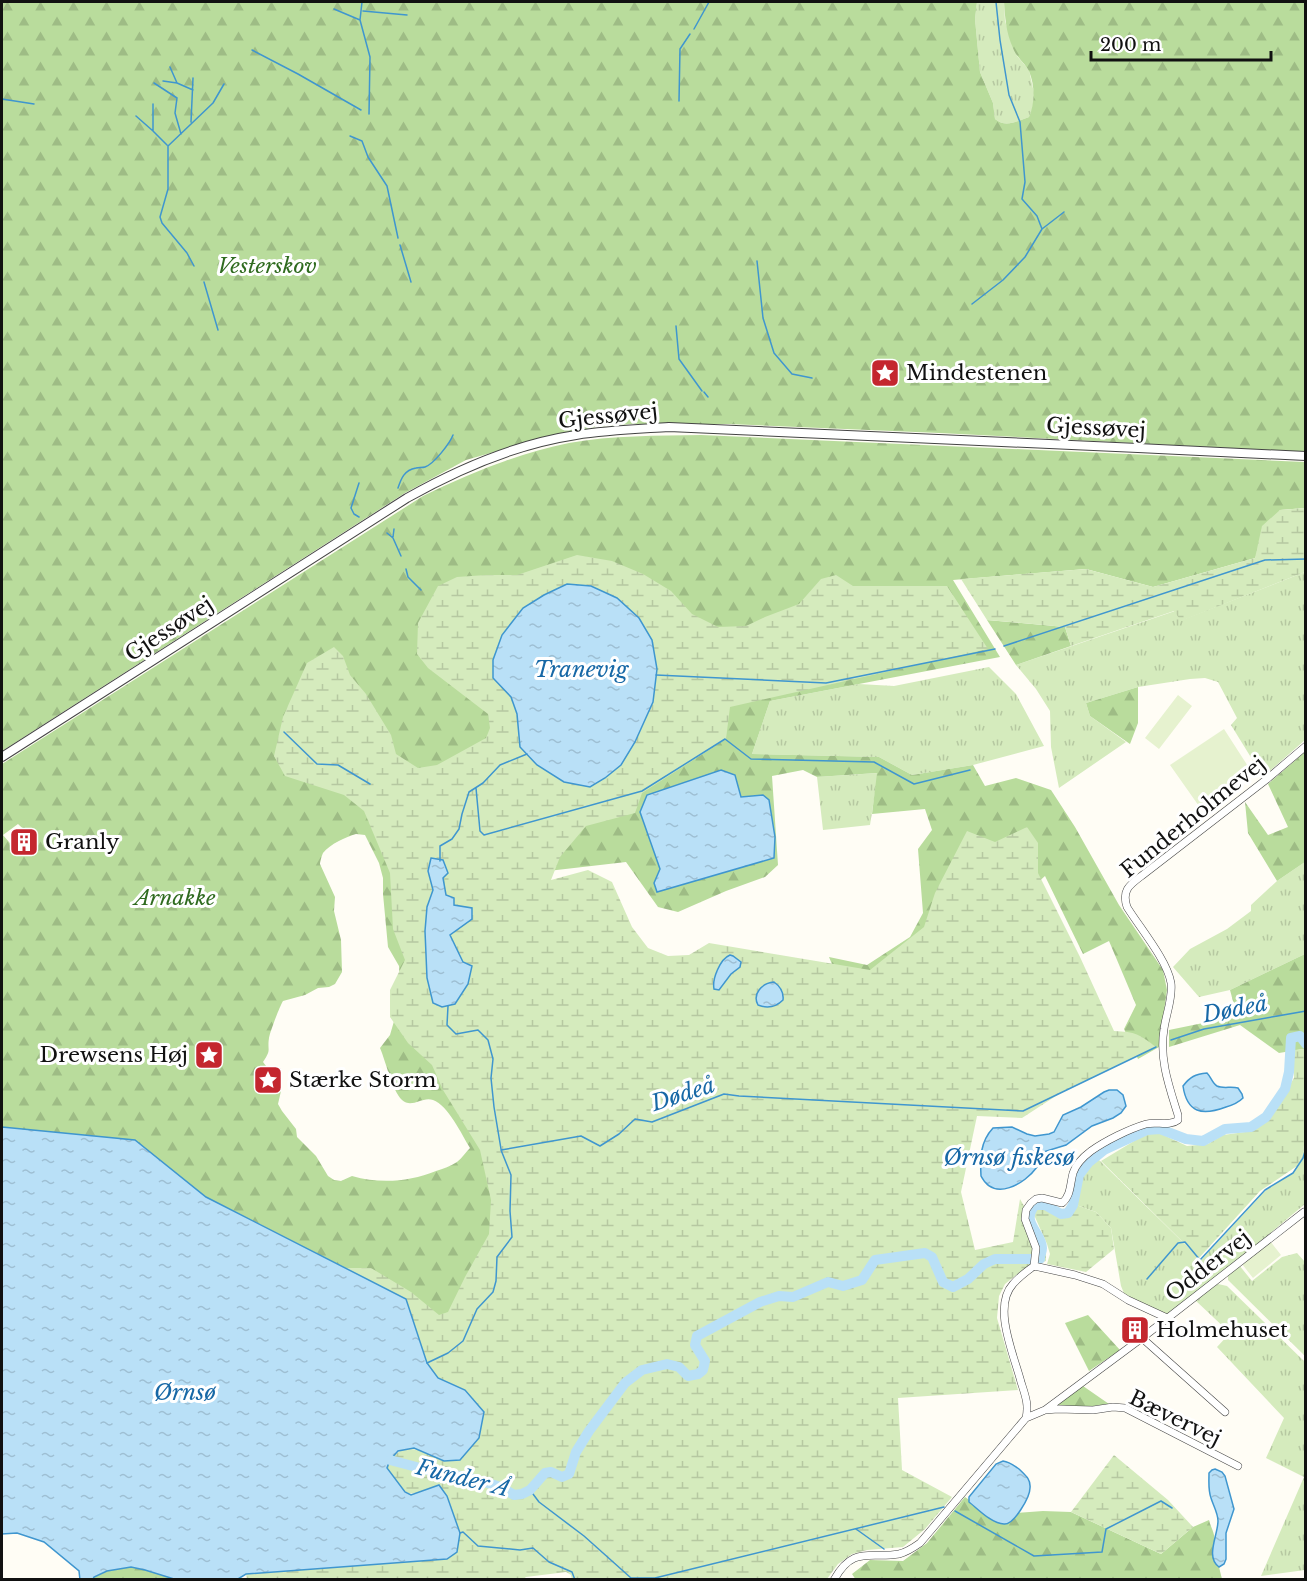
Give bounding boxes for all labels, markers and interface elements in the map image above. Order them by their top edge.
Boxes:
scale bar [1091,24,1271,62]
text: 200 m [1100,34,1161,56]
park label: Vesterskov [217,253,317,279]
place icon: Mindestenen [869,357,901,389]
place label: Mindestenen [906,360,1047,386]
street label: Gjessøvej [557,398,659,434]
street label: Gjessøvej [1045,412,1147,444]
street label: Gjessøvej [120,591,218,667]
water label: Tranevig [534,656,630,683]
street label: Funderholmevej [1115,751,1271,883]
building icon: Granly [8,826,40,858]
place label: Granly [45,829,120,855]
park label: Arnakke [131,885,216,911]
water label: Dødeå [1199,989,1270,1029]
place icon: Drewsens Høj [193,1039,225,1071]
place label: Drewsens Høj [40,1042,188,1068]
place icon: Stærke Storm [252,1064,284,1096]
place label: Stærke Storm [289,1067,437,1093]
water label: Dødeå [647,1071,718,1117]
water label: Ørnsø fiskesø [944,1144,1075,1171]
street label: Oddervej [1160,1225,1256,1307]
building icon: Holmehuset [1119,1314,1151,1346]
place label: Holmehuset [1156,1317,1288,1343]
water label: Ørnsø [154,1379,216,1406]
street label: Bævervej [1125,1385,1225,1451]
water label: Funder Å [412,1453,513,1503]

